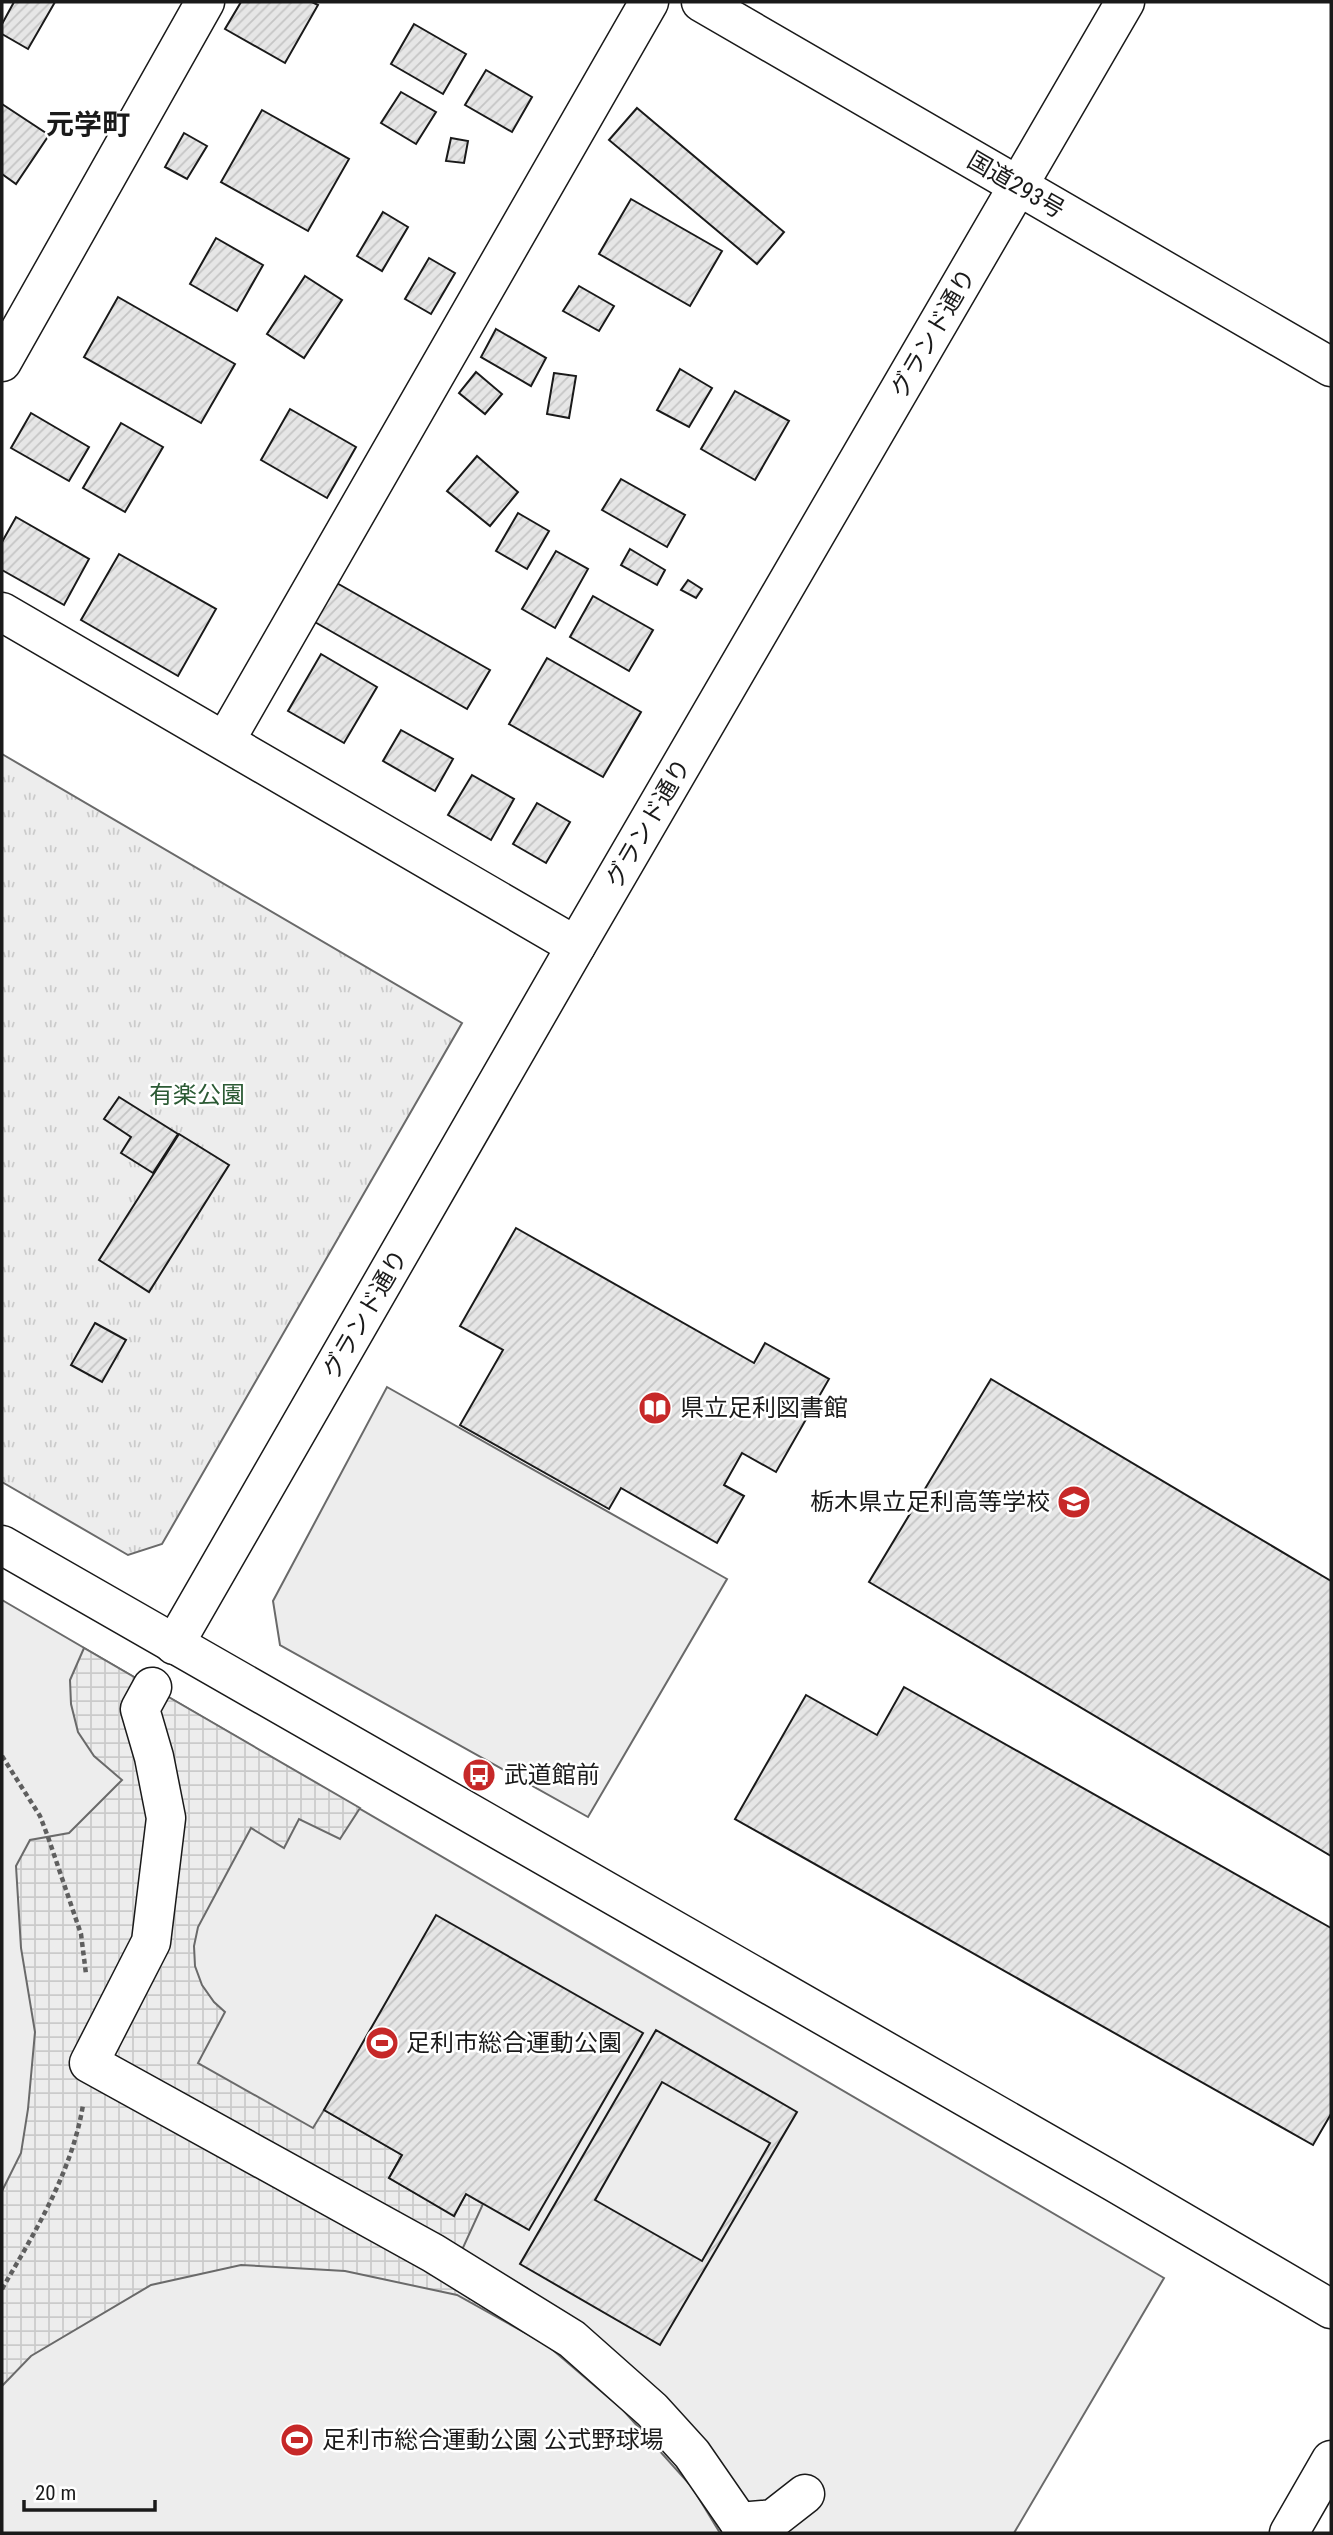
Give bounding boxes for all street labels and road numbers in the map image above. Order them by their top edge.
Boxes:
street label: 国道293号 [962,146,1070,224]
street label: グランド通り [885,264,981,402]
street label: グランド通り [600,754,696,892]
street label: グランド通り [317,1245,413,1383]

